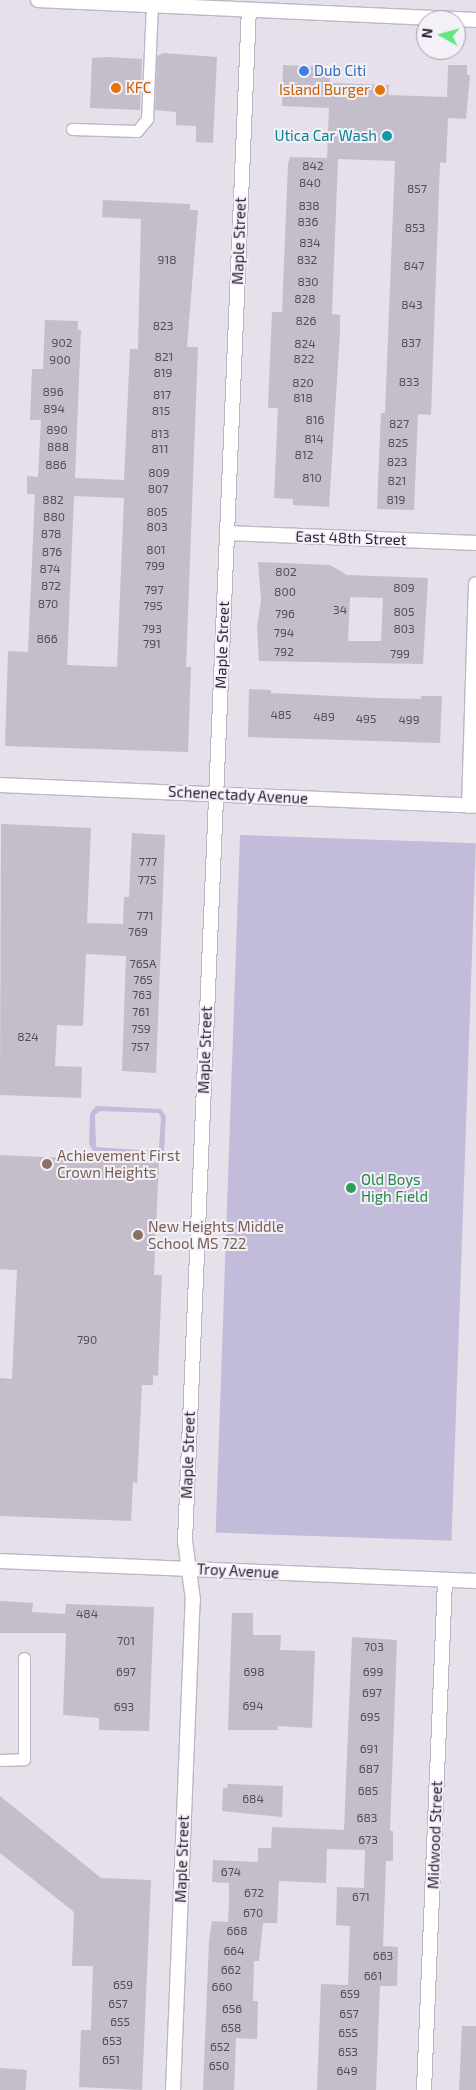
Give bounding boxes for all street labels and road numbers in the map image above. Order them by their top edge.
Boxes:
street label: Maple Street [228,197,250,285]
street label: East 48th Street [295,527,407,549]
street label: Maple Street [211,601,233,689]
street label: Schenectady Avenue [167,782,309,808]
street label: Maple Street [194,1006,216,1094]
street label: Maple Street [177,1411,199,1499]
street label: Troy Avenue [196,1560,280,1582]
street label: Midwood Street [424,1780,446,1890]
street label: Maple Street [171,1815,193,1903]

